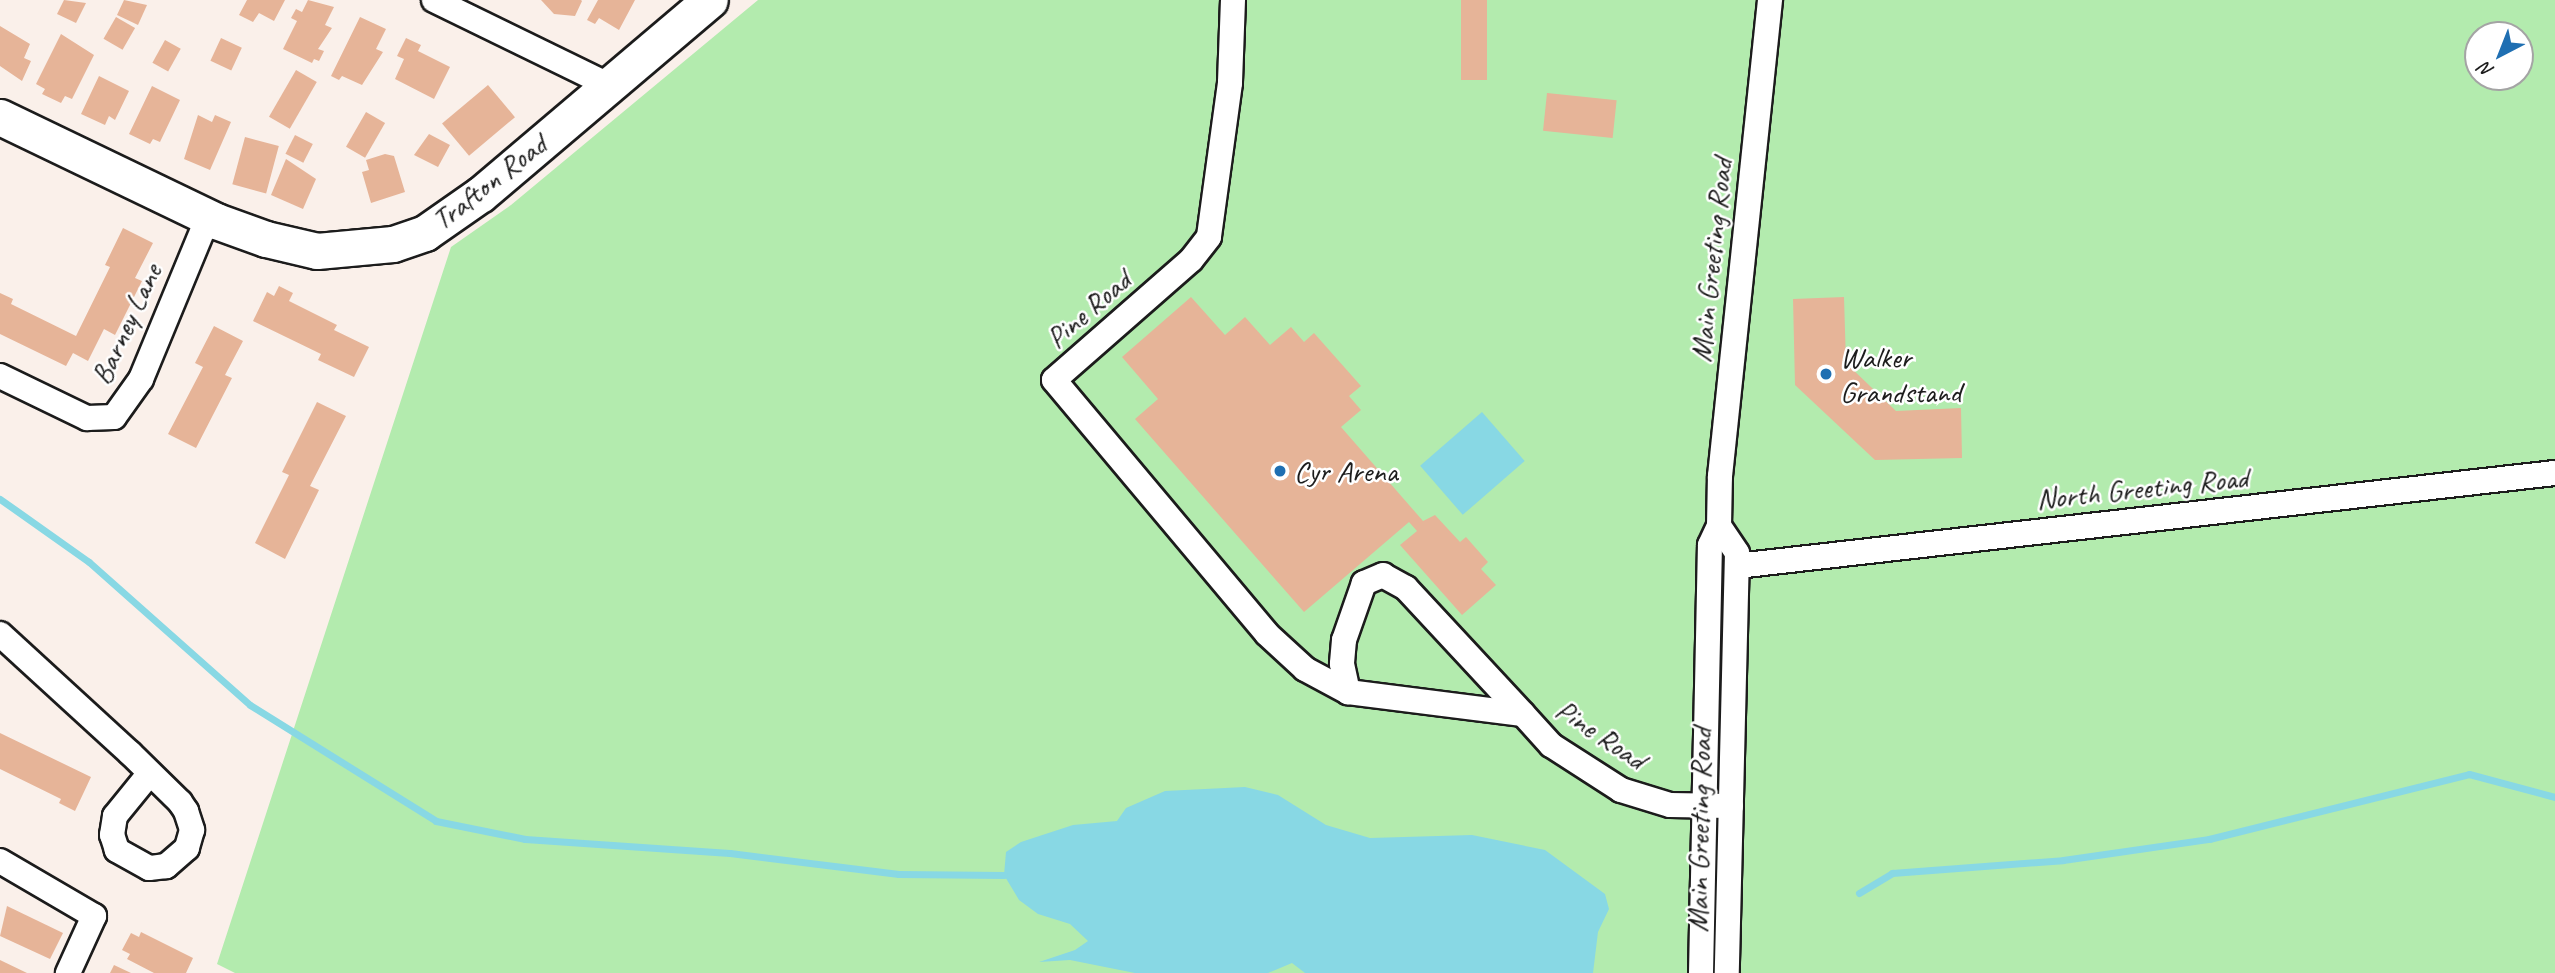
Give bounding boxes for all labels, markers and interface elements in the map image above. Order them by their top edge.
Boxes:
north arrow [2464,21,2534,91]
text: N [2474,57,2499,83]
street label: Trafton Road [425,127,553,237]
street label: Main Greeting Road [1682,157,1740,363]
street label: Barney Lane [82,258,170,390]
street label: Pine Road [1038,262,1138,356]
place label: Walker Grandstand [1840,339,1961,410]
marker: Walker Grandstand [1818,366,1834,382]
place label: Cyr Arena [1294,453,1397,489]
street label: North Greeting Road [2035,459,2249,517]
marker: Cyr Arena [1272,463,1288,479]
street label: Pine Road [1549,691,1653,777]
street label: Main Greeting Road [1679,728,1719,932]

